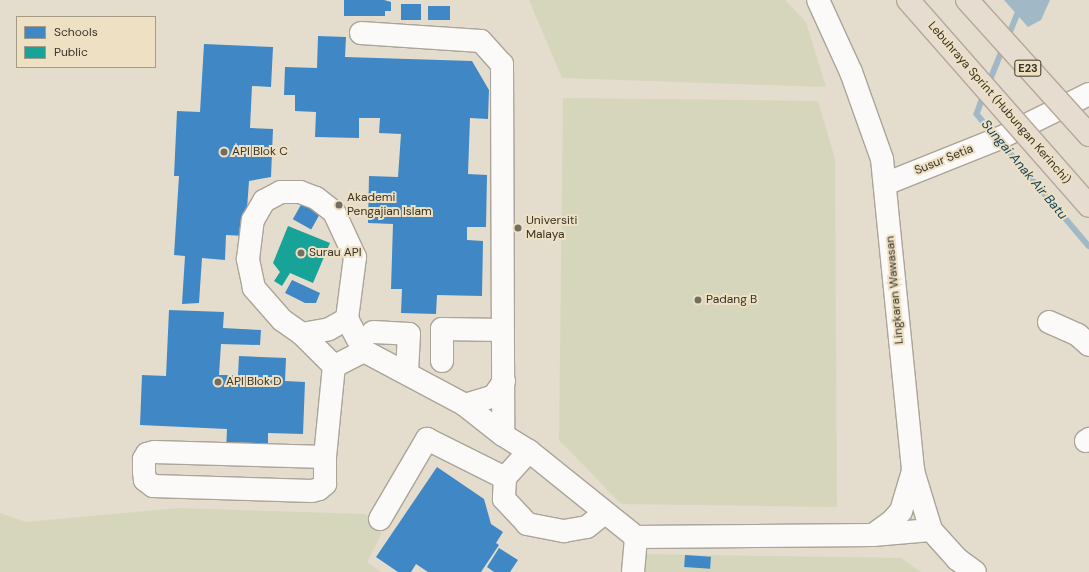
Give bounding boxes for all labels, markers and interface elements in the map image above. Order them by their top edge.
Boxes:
legend [16,16,156,68]
street label: Lebuhraya Sprint (Hubungan Kerinchi) [925,19,1073,187]
text: Schools [54,24,98,40]
text: Public [54,44,88,60]
road number: E23 [1014,59,1042,77]
water label: Sungai Anak Air Batu [978,117,1070,223]
street label: Susur Setia [913,142,975,178]
place label: API Blok C [232,145,288,159]
marker: API Blok C [219,147,229,157]
place label: Akademi Pengajian Islam [347,191,432,219]
marker: Akademi Pengajian Islam [334,200,344,210]
place label: Universiti Malaya [526,214,577,242]
marker: Universiti Malaya [513,223,523,233]
street label: Lingkaran Wawasan [883,235,907,345]
place label: Surau API [309,246,362,260]
marker: Surau API [296,248,306,258]
place label: Padang B [706,293,757,307]
marker: Padang B [693,295,703,305]
place label: API Blok D [226,375,281,389]
marker: API Blok D [213,377,223,387]

